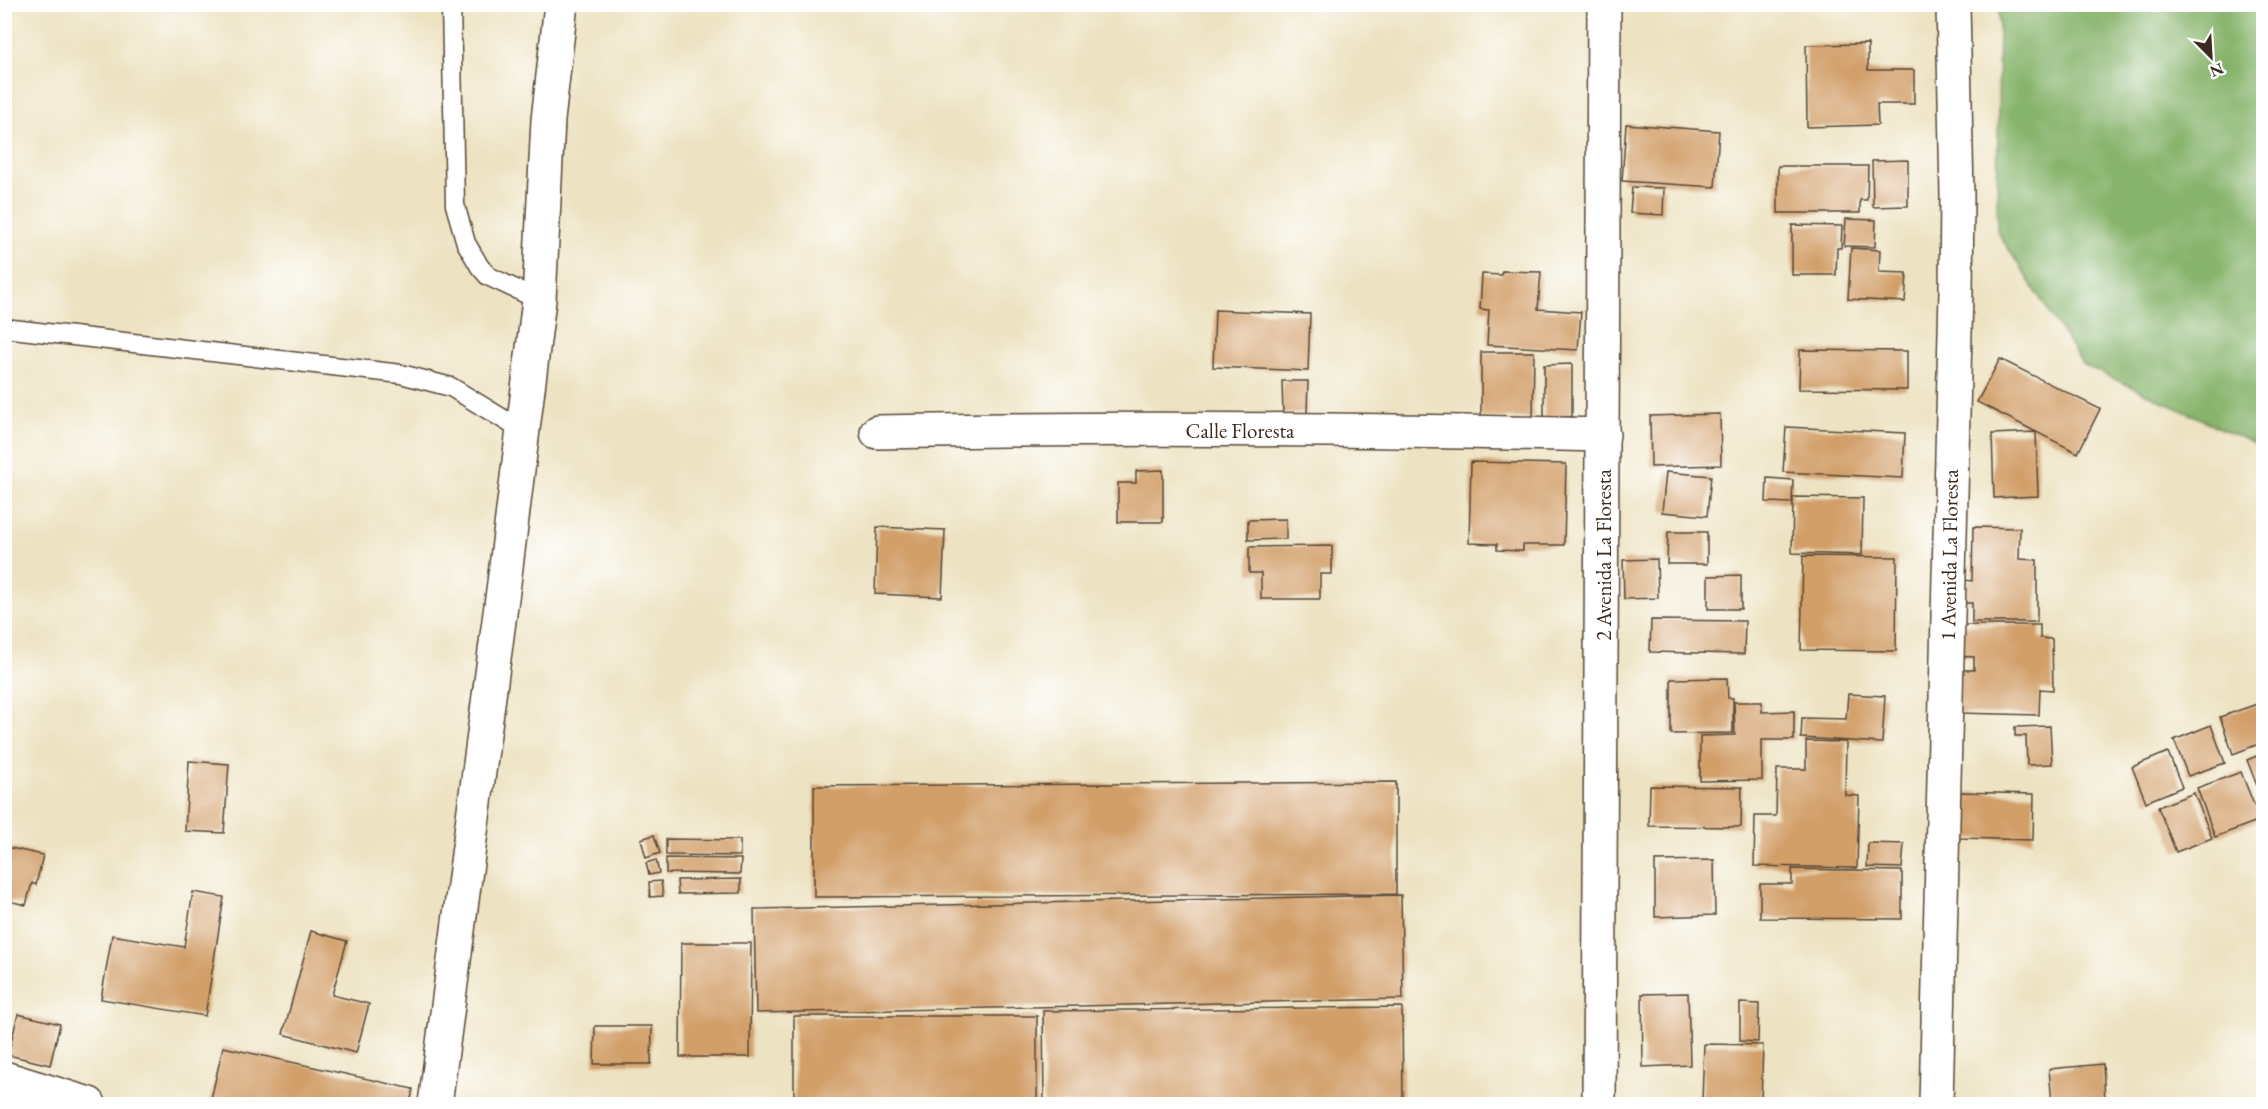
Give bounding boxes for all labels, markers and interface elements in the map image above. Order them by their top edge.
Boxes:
north arrow [2181,27,2241,87]
text: N [2207,58,2227,82]
street label: Calle Floresta [1186,417,1295,444]
street label: 1 Avenida La Floresta [1934,468,1964,641]
street label: 2 Avenida La Floresta [1590,469,1617,641]

